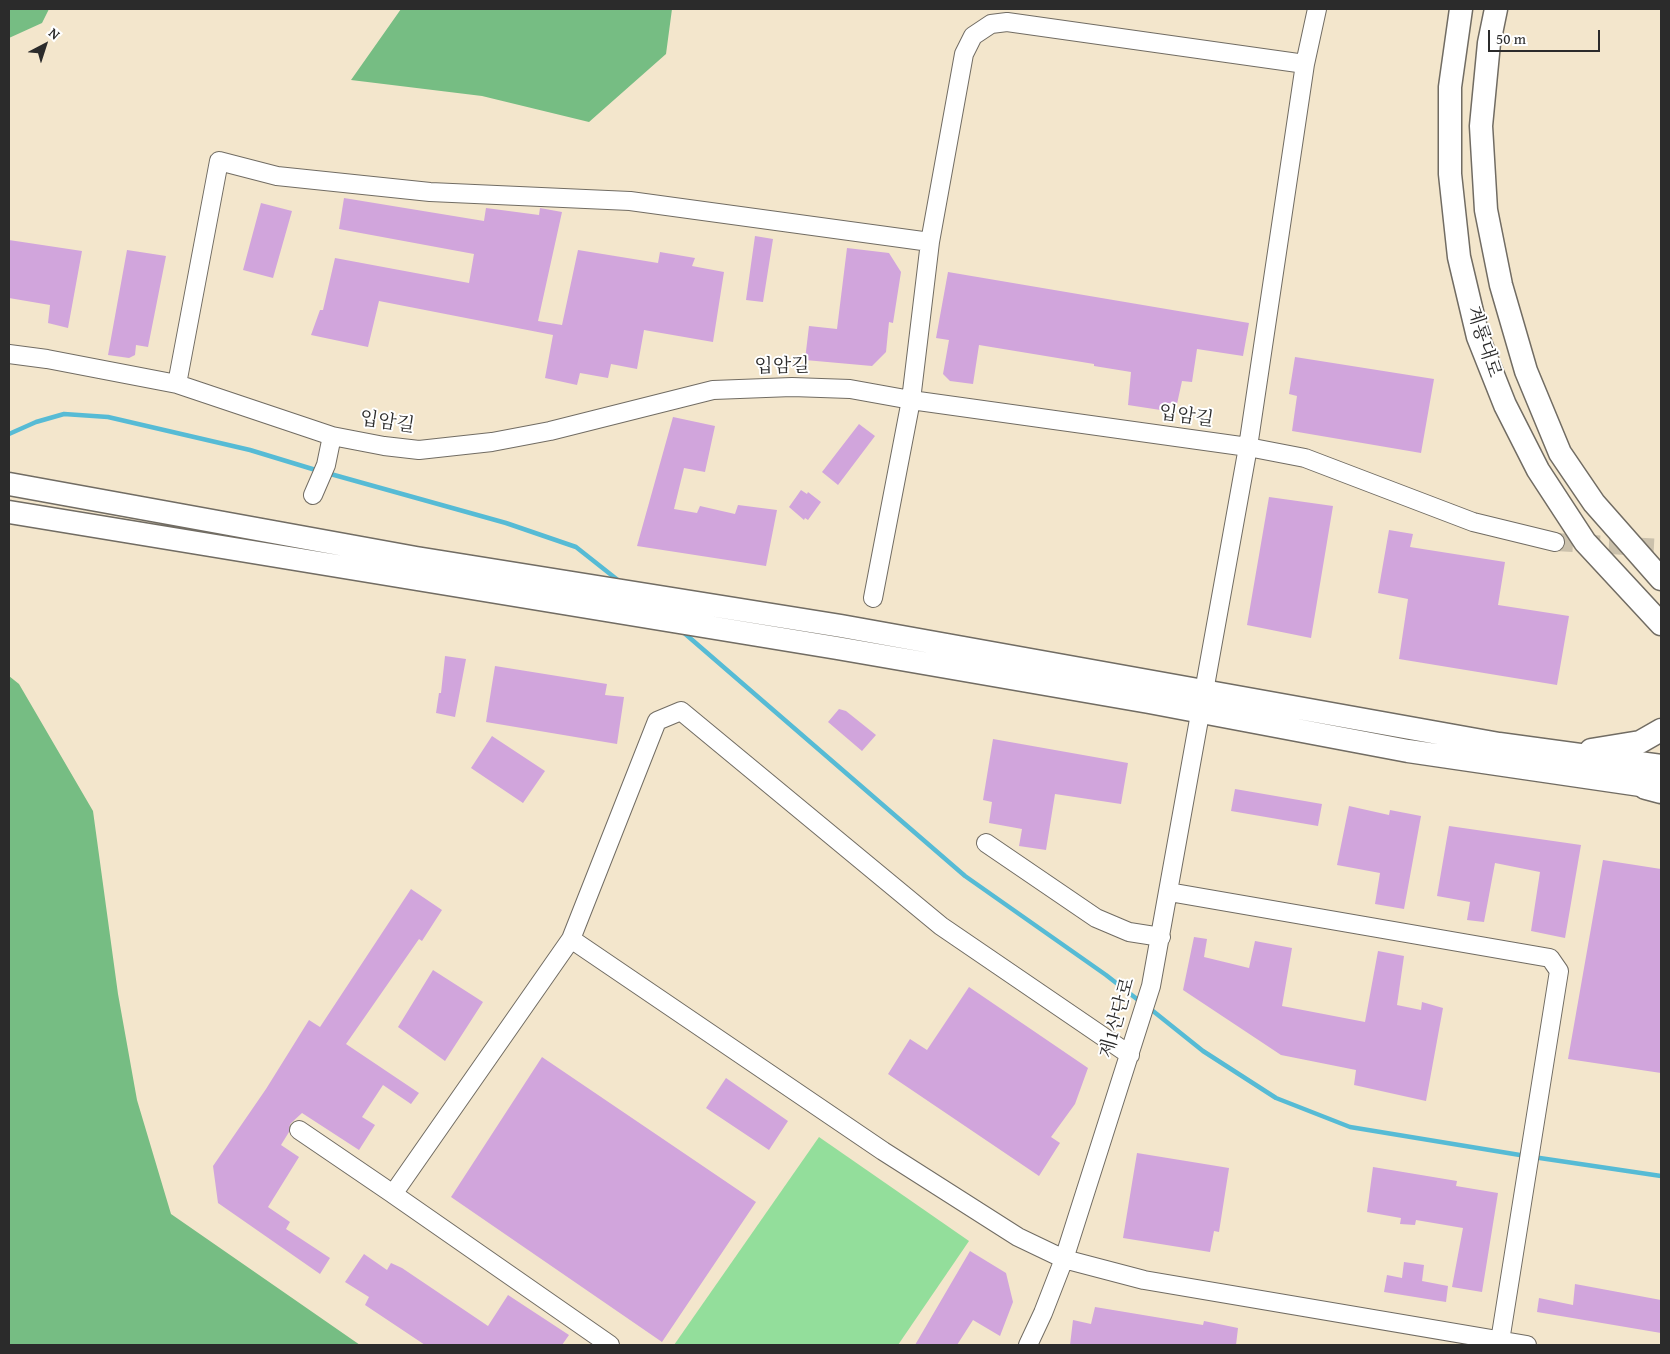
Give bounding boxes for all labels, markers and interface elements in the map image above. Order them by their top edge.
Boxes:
north arrow [20,20,70,70]
scale bar [1490,20,1602,52]
text: N [45,23,65,44]
text: 50 m [1496,28,1526,49]
street label: 계룡대로 [1461,304,1505,380]
street label: 입암길 [754,355,810,379]
street label: 입암길 [1157,402,1215,432]
street label: 입암길 [358,408,416,438]
street label: 제1산단로 [1096,975,1140,1061]

